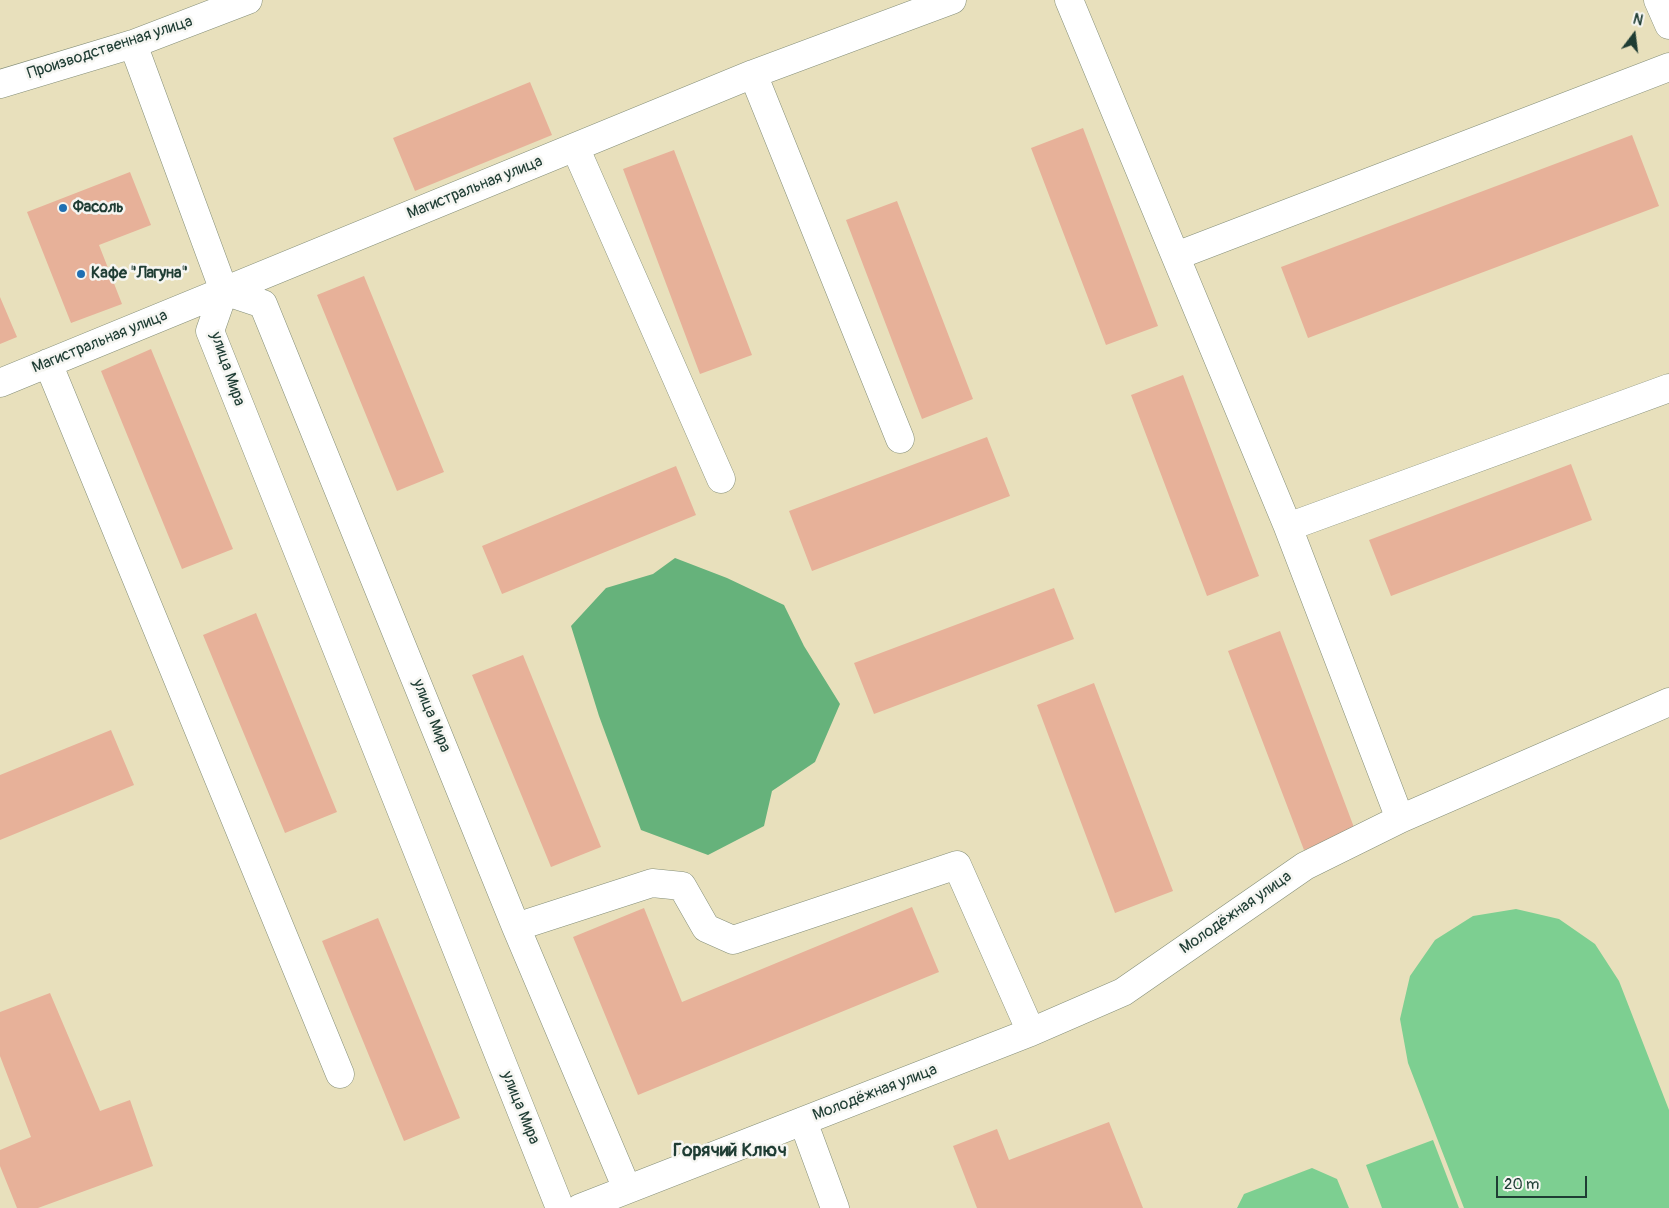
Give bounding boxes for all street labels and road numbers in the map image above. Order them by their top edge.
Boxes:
street label: Производственная улица [25,12,195,84]
street label: Магистральная улица [404,152,546,224]
street label: Магистральная улица [29,306,171,378]
street label: улица Мира [205,329,249,409]
street label: улица Мира [408,677,454,755]
street label: Молодёжная улица [1176,867,1296,959]
street label: Молодёжная улица [810,1060,940,1126]
street label: улица Мира [497,1069,543,1147]

